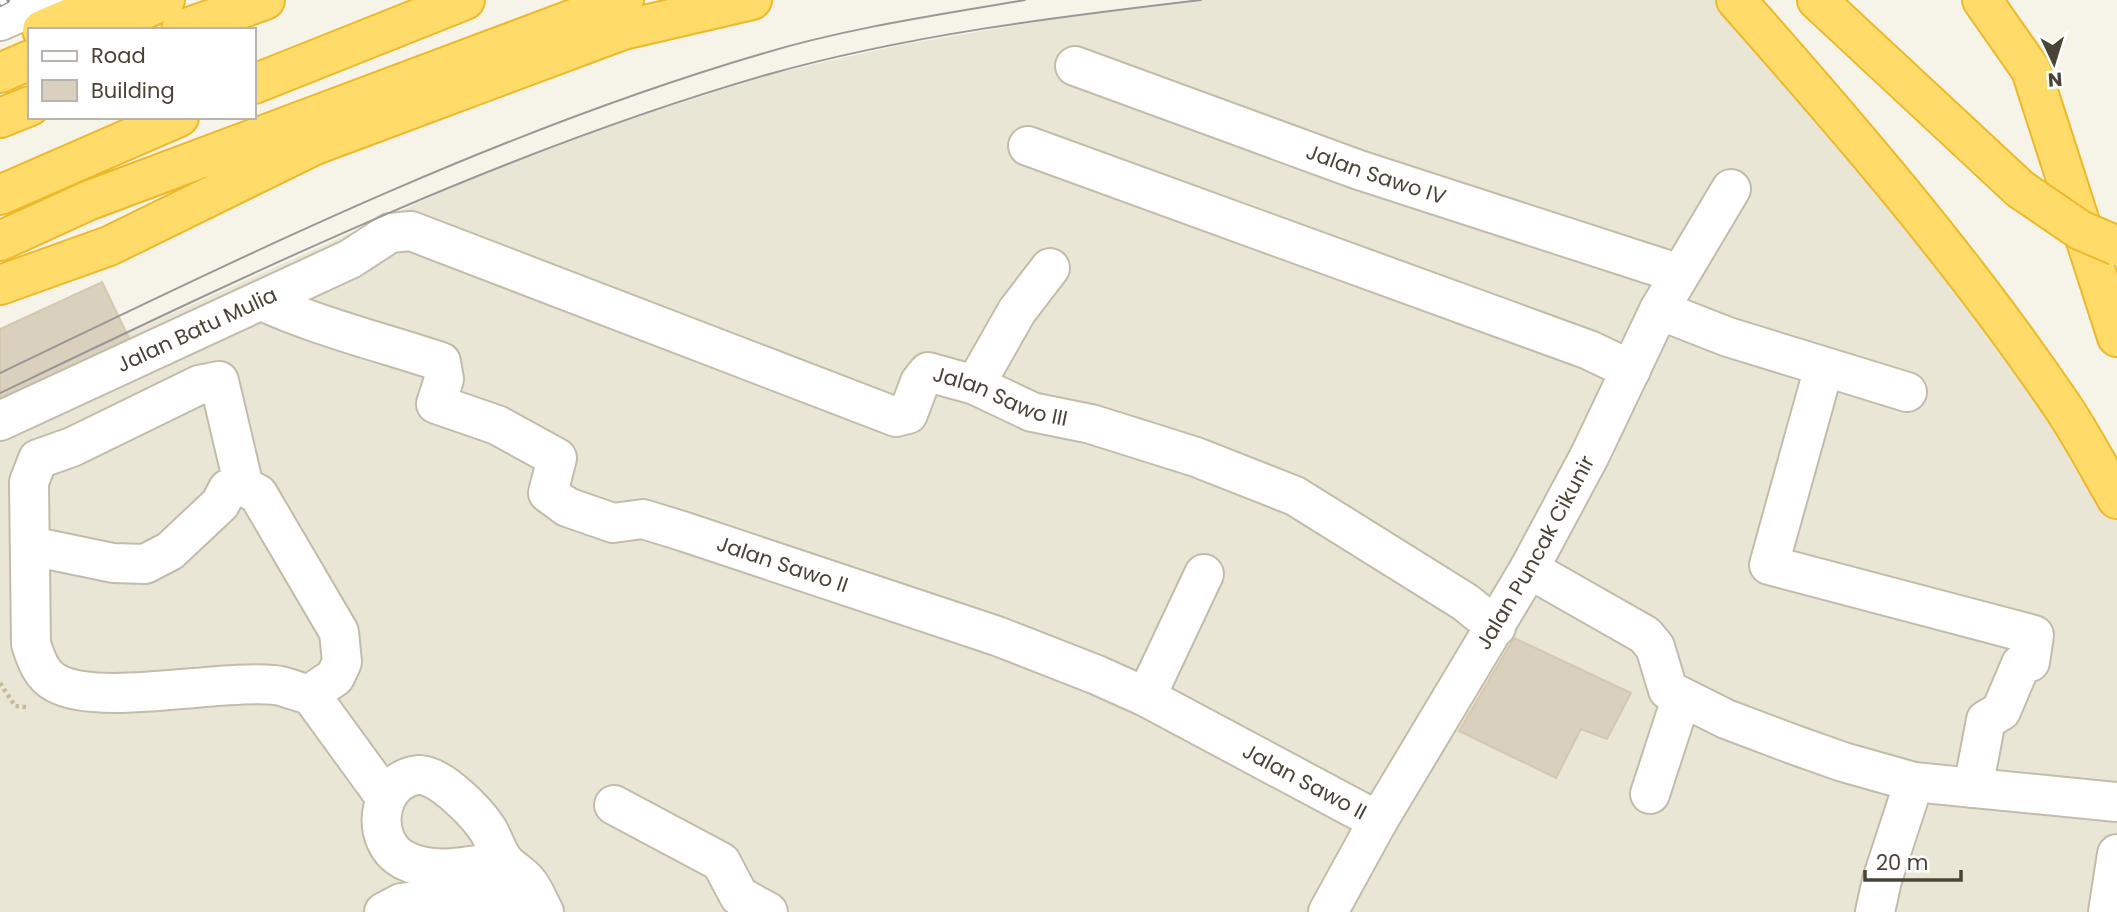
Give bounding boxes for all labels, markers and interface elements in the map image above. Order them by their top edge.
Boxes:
legend [28,28,256,119]
north arrow [2019,28,2089,98]
text: Road [91,41,146,70]
text: N [2047,65,2063,93]
text: Building [91,76,175,105]
street label: Jalan Sawo IV [1302,137,1450,211]
street label: Jalan Batu Mulia [112,280,282,379]
street label: Jalan Sawo III [930,359,1070,433]
street label: Jalan Puncak Cikunir [1469,450,1601,655]
street label: Jalan Sawo II [713,529,852,599]
street label: Jalan Sawo II [1237,736,1372,826]
scale bar [1865,838,1961,882]
text: 20 m [1876,848,1929,877]

